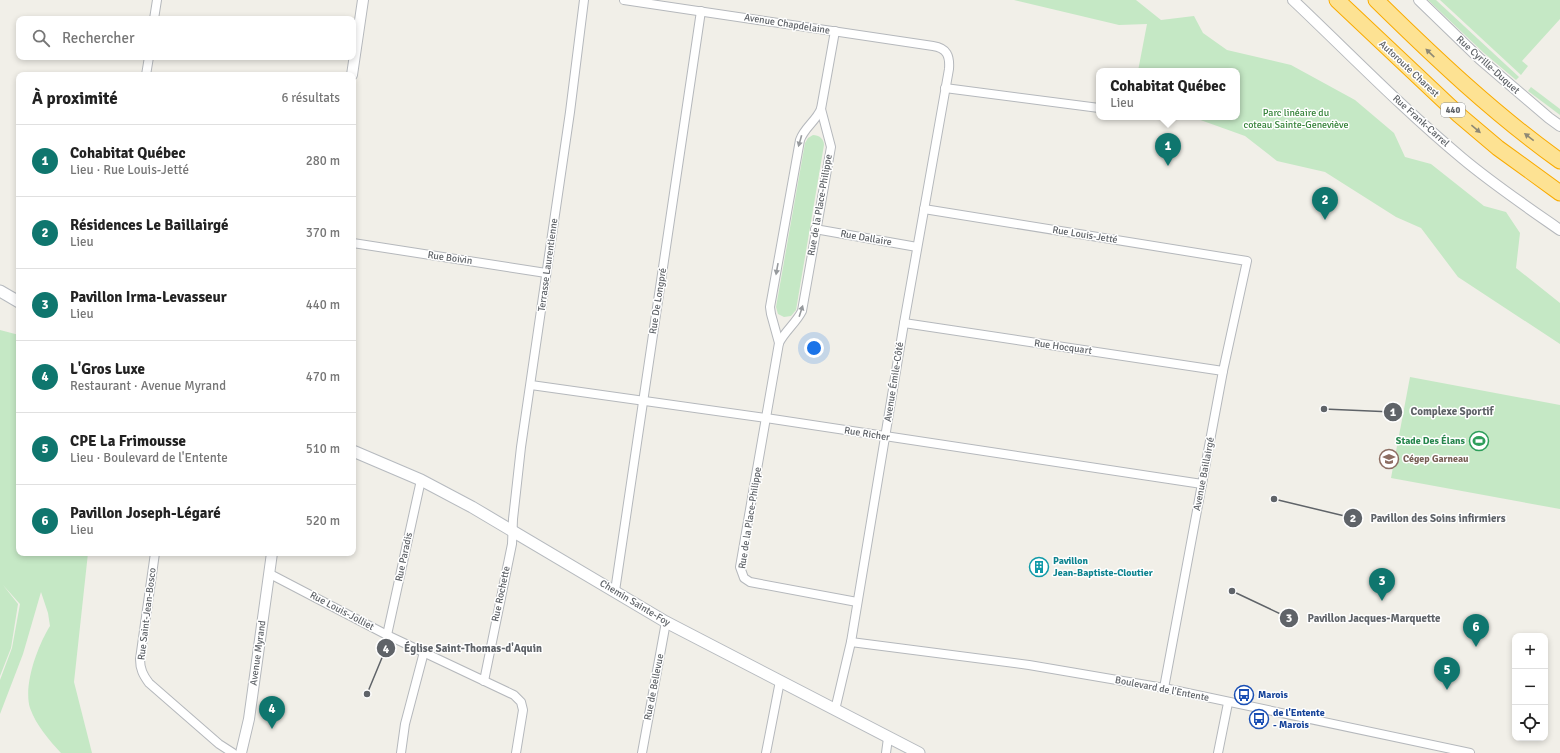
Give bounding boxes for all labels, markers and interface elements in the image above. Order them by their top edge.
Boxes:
street label: Avenue Chapdelaine [743,11,831,37]
search box [16,16,356,60]
icon: search [30,27,52,49]
text: Rechercher [62,29,135,47]
street label: Rue Cyrille-Duquet [1454,33,1523,97]
street label: Autoroute Charest [1376,38,1442,100]
one-way arrow [1425,48,1435,58]
popup [1096,68,1240,120]
text: Cohabitat Québec [1110,77,1226,95]
text: À proximité [32,88,118,109]
text: 6 résultats [281,90,340,106]
street label: Rue Frank-Carrel [1390,92,1452,150]
text: Lieu [1110,95,1134,111]
road number: 440 [1441,103,1465,117]
park label: Parc linéaire du coteau Sainte-Geneviève [1244,107,1348,131]
one-way arrow [1470,125,1481,134]
pin: 1 [1155,133,1181,166]
one-way arrow [1523,133,1534,142]
one-way arrow [797,135,803,148]
text: Cohabitat Québec [70,144,186,162]
text: 1 [41,153,49,169]
text: 280 m [306,153,340,169]
street label: Rue de la Place-Philippe [805,153,835,257]
text: Lieu · Rue Louis-Jetté [70,162,189,178]
pin: 2 [1312,187,1338,220]
text: Résidences Le Baillairgé [70,216,228,234]
street label: Terrasse Laurentienne [536,218,560,312]
street label: Rue Louis-Jetté [1052,224,1118,246]
text: 2 [41,225,49,241]
text: 370 m [306,225,340,241]
street label: Rue Dallaire [839,228,893,248]
text: Lieu [70,234,94,250]
street label: Rue Boivin [427,249,473,267]
one-way arrow [774,263,780,275]
street label: Rue De Longpré [647,267,669,335]
text: Pavillon Irma-Levasseur [70,288,227,306]
text: 3 [41,297,49,313]
text: 440 m [306,297,340,313]
one-way arrow [798,304,804,316]
text: Lieu [70,306,94,322]
street label: Rue Hocquart [1033,337,1093,357]
your location [804,338,824,358]
street label: Avenue Émile-Côté [881,341,906,423]
text: L'Gros Luxe [70,360,145,378]
text: 4 [41,369,49,385]
text: 470 m [306,369,340,385]
text: Restaurant · Avenue Myrand [70,378,226,394]
callout: Complexe Sportif [1383,400,1502,423]
text: 1 [1390,405,1397,420]
text: Complexe Sportif [1411,405,1494,418]
street label: Rue Richer [843,424,891,444]
sports icon: Stade Des Élans [1468,430,1490,452]
text: CPE La Frimousse [70,432,186,450]
place label: Stade Des Élans [1396,434,1466,447]
street label: Avenue Baillairgé [1191,436,1217,512]
text: 5 [41,441,49,457]
text: 510 m [306,441,340,457]
school or university icon: Cégep Garneau [1378,448,1400,470]
text: Lieu · Boulevard de l'Entente [70,450,228,466]
place label: Cégep Garneau [1403,453,1469,465]
street label: Rue de la Place-Philippe [736,466,764,570]
text: Pavillon Joseph-Légaré [70,504,221,522]
callout: Pavillon des Soins infirmiers [1343,507,1514,530]
text: 2 [1350,511,1356,526]
text: Pavillon des Soins infirmiers [1370,512,1506,525]
text: 6 [41,513,49,529]
text: 520 m [306,513,340,529]
text: Lieu [70,522,94,538]
street label: Rue Paradis [393,531,415,583]
place label: Pavillon Jean-Baptiste-Cloutier [1053,555,1153,579]
building icon: Pavillon Jean-Baptiste-Cloutier [1028,556,1050,578]
street label: Rue Rochette [489,565,513,623]
street label: Rue Saint-Jean-Bosco [135,567,159,661]
pin: 3 [1369,568,1395,601]
street label: Chemin Sainte-Foy [598,577,673,629]
street label: Rue Louis-Jolliet [308,589,377,633]
callout: Pavillon Jacques-Marquette [1279,606,1448,629]
text: 3 [1286,611,1292,626]
text: Pavillon Jacques-Marquette [1307,612,1441,625]
pin: 6 [1463,614,1489,647]
street label: Avenue Myrand [247,620,269,686]
map controls [1512,633,1548,741]
button: + [1512,633,1548,669]
callout: Église Saint-Thomas-d'Aquin [376,637,550,660]
text: Église Saint-Thomas-d'Aquin [404,641,542,655]
text: 4 [383,642,390,657]
street label: Rue de Bellevue [642,653,666,721]
pin: 5 [1434,657,1460,690]
button: − [1512,669,1548,705]
street label: Boulevard de l'Entente [1114,674,1210,704]
bus stop icon: Marois [1233,684,1255,706]
place label: Marois [1258,689,1288,701]
pin: 4 [259,696,285,729]
button: locate [1512,705,1548,741]
place label: de l'Entente - Marois [1273,707,1325,731]
bus stop icon: de l'Entente - Marois [1248,708,1270,730]

